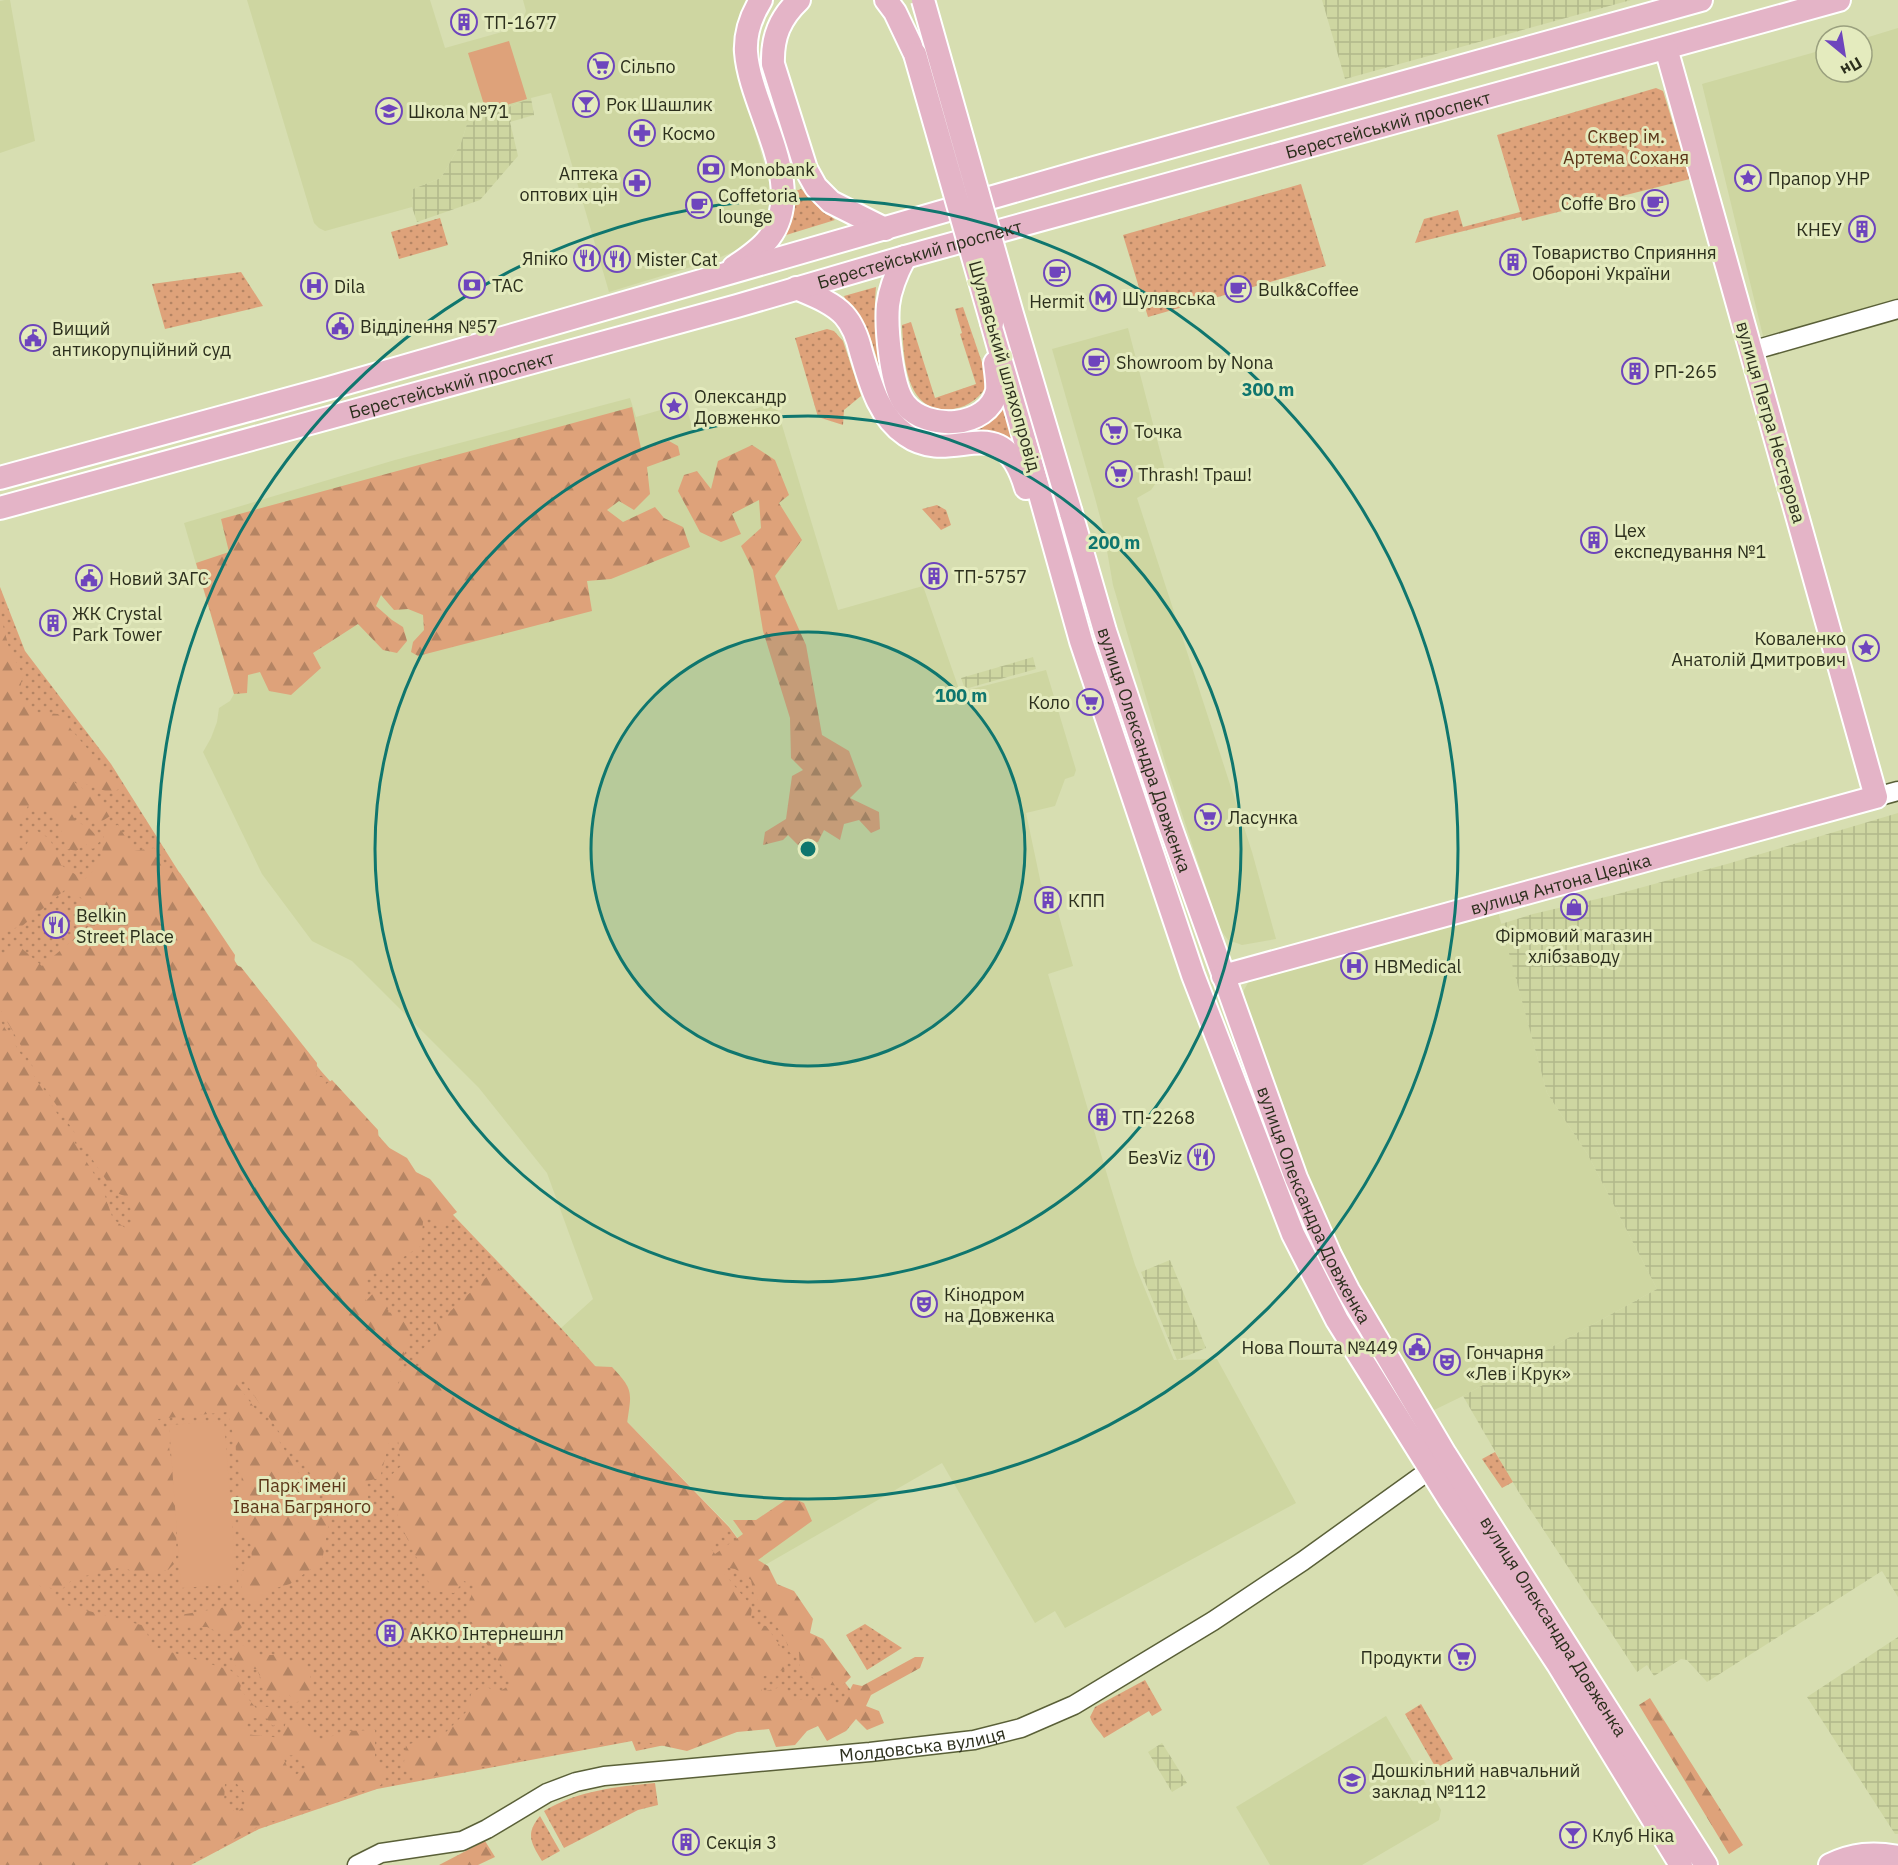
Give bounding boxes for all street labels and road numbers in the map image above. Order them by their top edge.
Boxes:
street label: Берестейський проспект [1283,85,1494,163]
street label: Берестейський проспект [814,214,1025,294]
street label: Шулявський шляхопровід [964,258,1046,475]
street label: вулиця Петра Нестерова [1731,318,1811,526]
street label: Берестейський проспект [346,345,557,423]
street label: вулиця Олександра Довженка [1093,624,1197,876]
street label: вулиця Антона Цедіка [1468,848,1654,919]
street label: вулиця Олександра Довженка [1253,1083,1377,1328]
street label: вулиця Олександра Довженка [1476,1511,1633,1741]
street label: Молдовська вулиця [838,1721,1008,1766]

